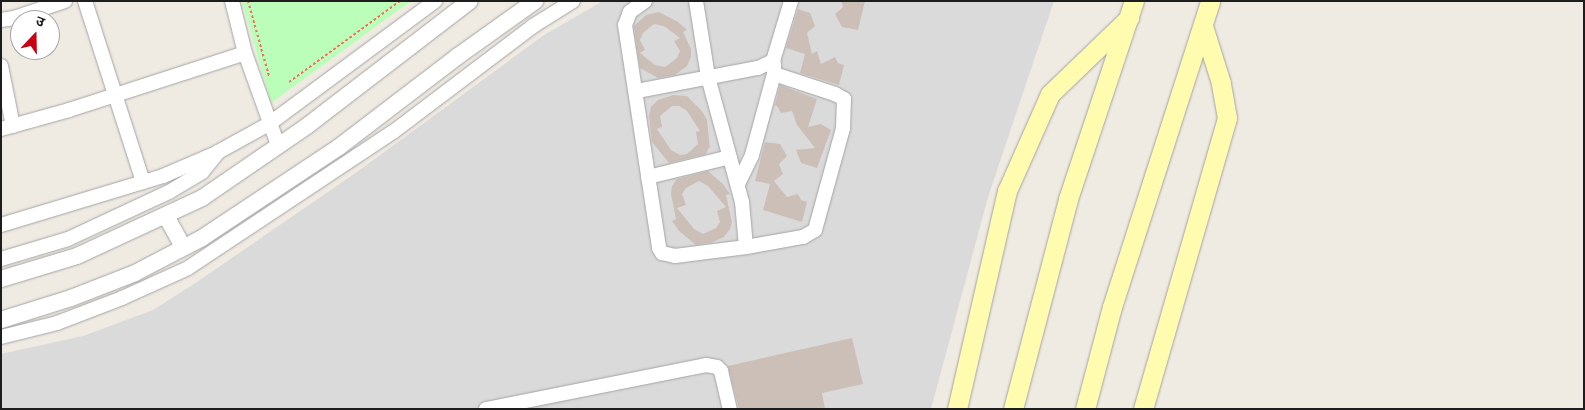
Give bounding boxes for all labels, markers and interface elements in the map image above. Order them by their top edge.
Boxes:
north arrow [10,10,60,60]
text: उ [33,11,47,33]

